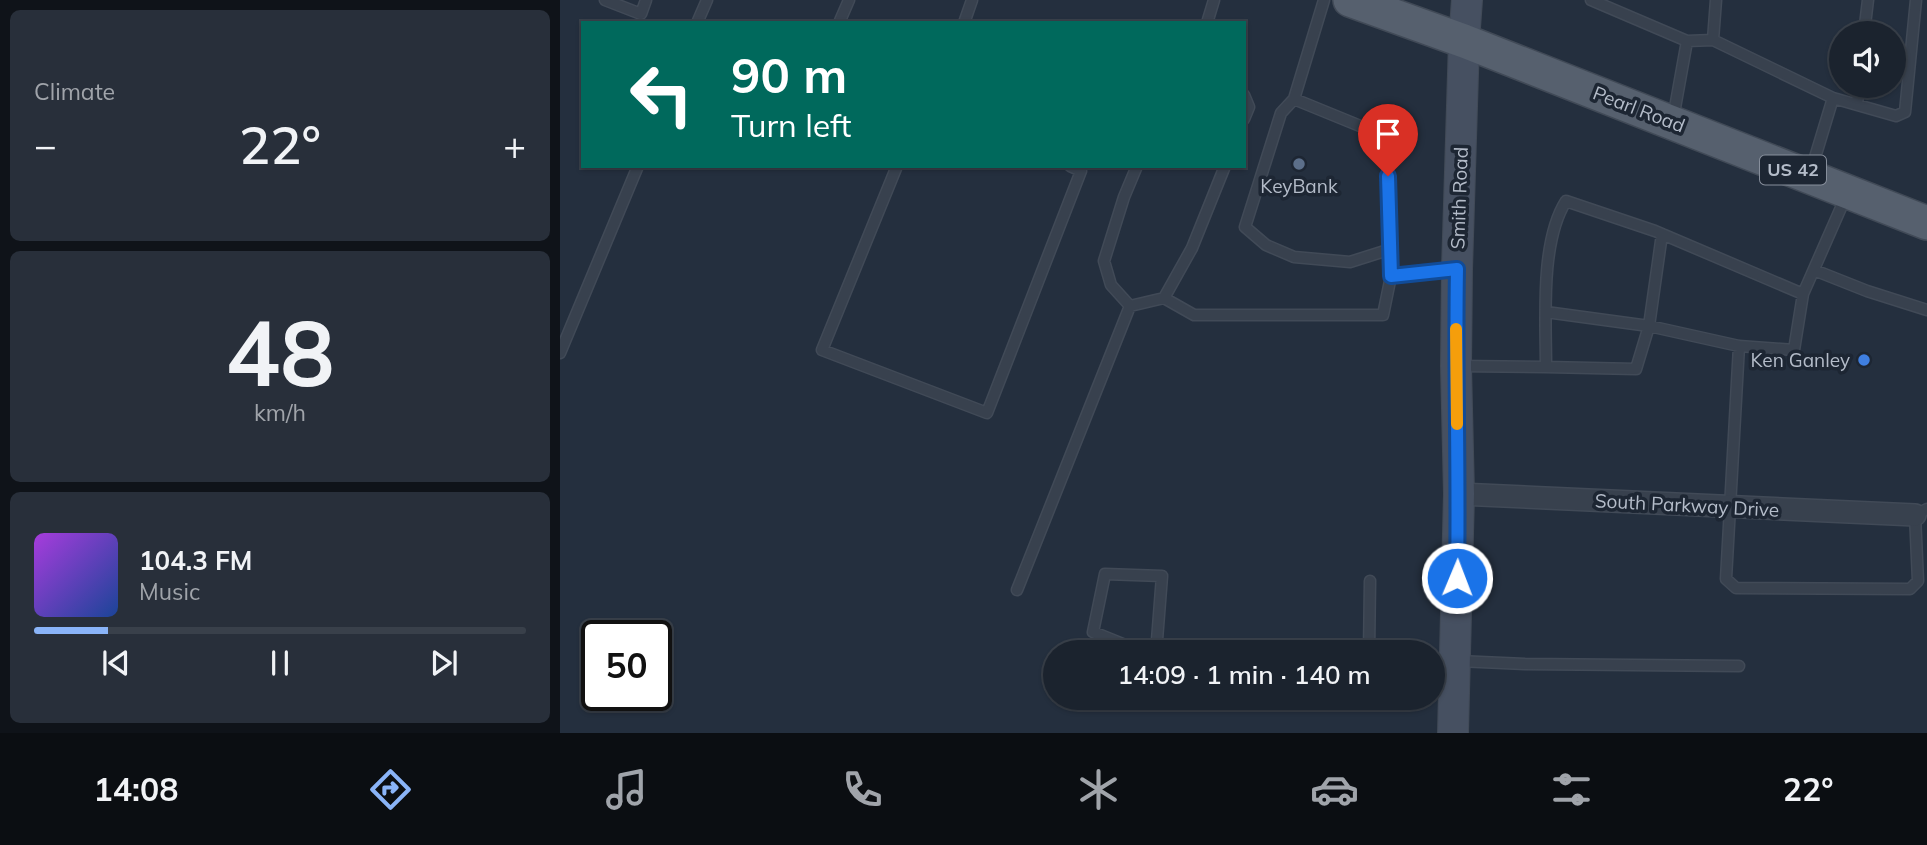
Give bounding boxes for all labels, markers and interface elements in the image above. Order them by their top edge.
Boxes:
map controls [1829,21,1906,98]
button: sound [1829,21,1906,98]
text: 90 m [731,44,847,105]
icon: left [616,49,707,140]
text: Climate [34,77,115,106]
street label: Pearl Road [1590,80,1688,138]
pin [1358,104,1418,176]
text: Turn left [731,105,851,145]
text: 22° [239,112,321,177]
icon: arrive [1369,115,1407,153]
text: − [34,121,57,169]
text: + [503,121,526,169]
street label: Smith Road [1445,146,1473,250]
road number: US 42 [1760,155,1826,184]
marker: KeyBank [1291,156,1307,172]
place label: KeyBank [1260,174,1338,198]
text: 48 [225,295,335,409]
place label: Ken Ganley [1750,348,1850,372]
marker: Ken Ganley [1856,352,1872,368]
text: km/h [254,398,306,427]
street label: South Parkway Drive [1594,488,1780,522]
position arrow [1420,541,1494,615]
text: 104.3 FM [139,544,252,577]
text: Music [139,577,200,606]
speed limit sign: 50 [581,620,672,711]
icon: previous [97,644,135,682]
icon: pause [261,644,299,682]
icon: next [425,644,463,682]
text: 14:09 · 1 min · 140 m [1117,658,1371,691]
icon: directions [366,765,415,814]
icon: music [602,765,651,814]
icon: phone [838,765,887,814]
icon: climate [1074,765,1123,814]
icon: car [1310,765,1359,814]
icon: filters [1547,765,1596,814]
text: 14:08 [94,769,178,809]
text: 22° [1783,769,1833,809]

